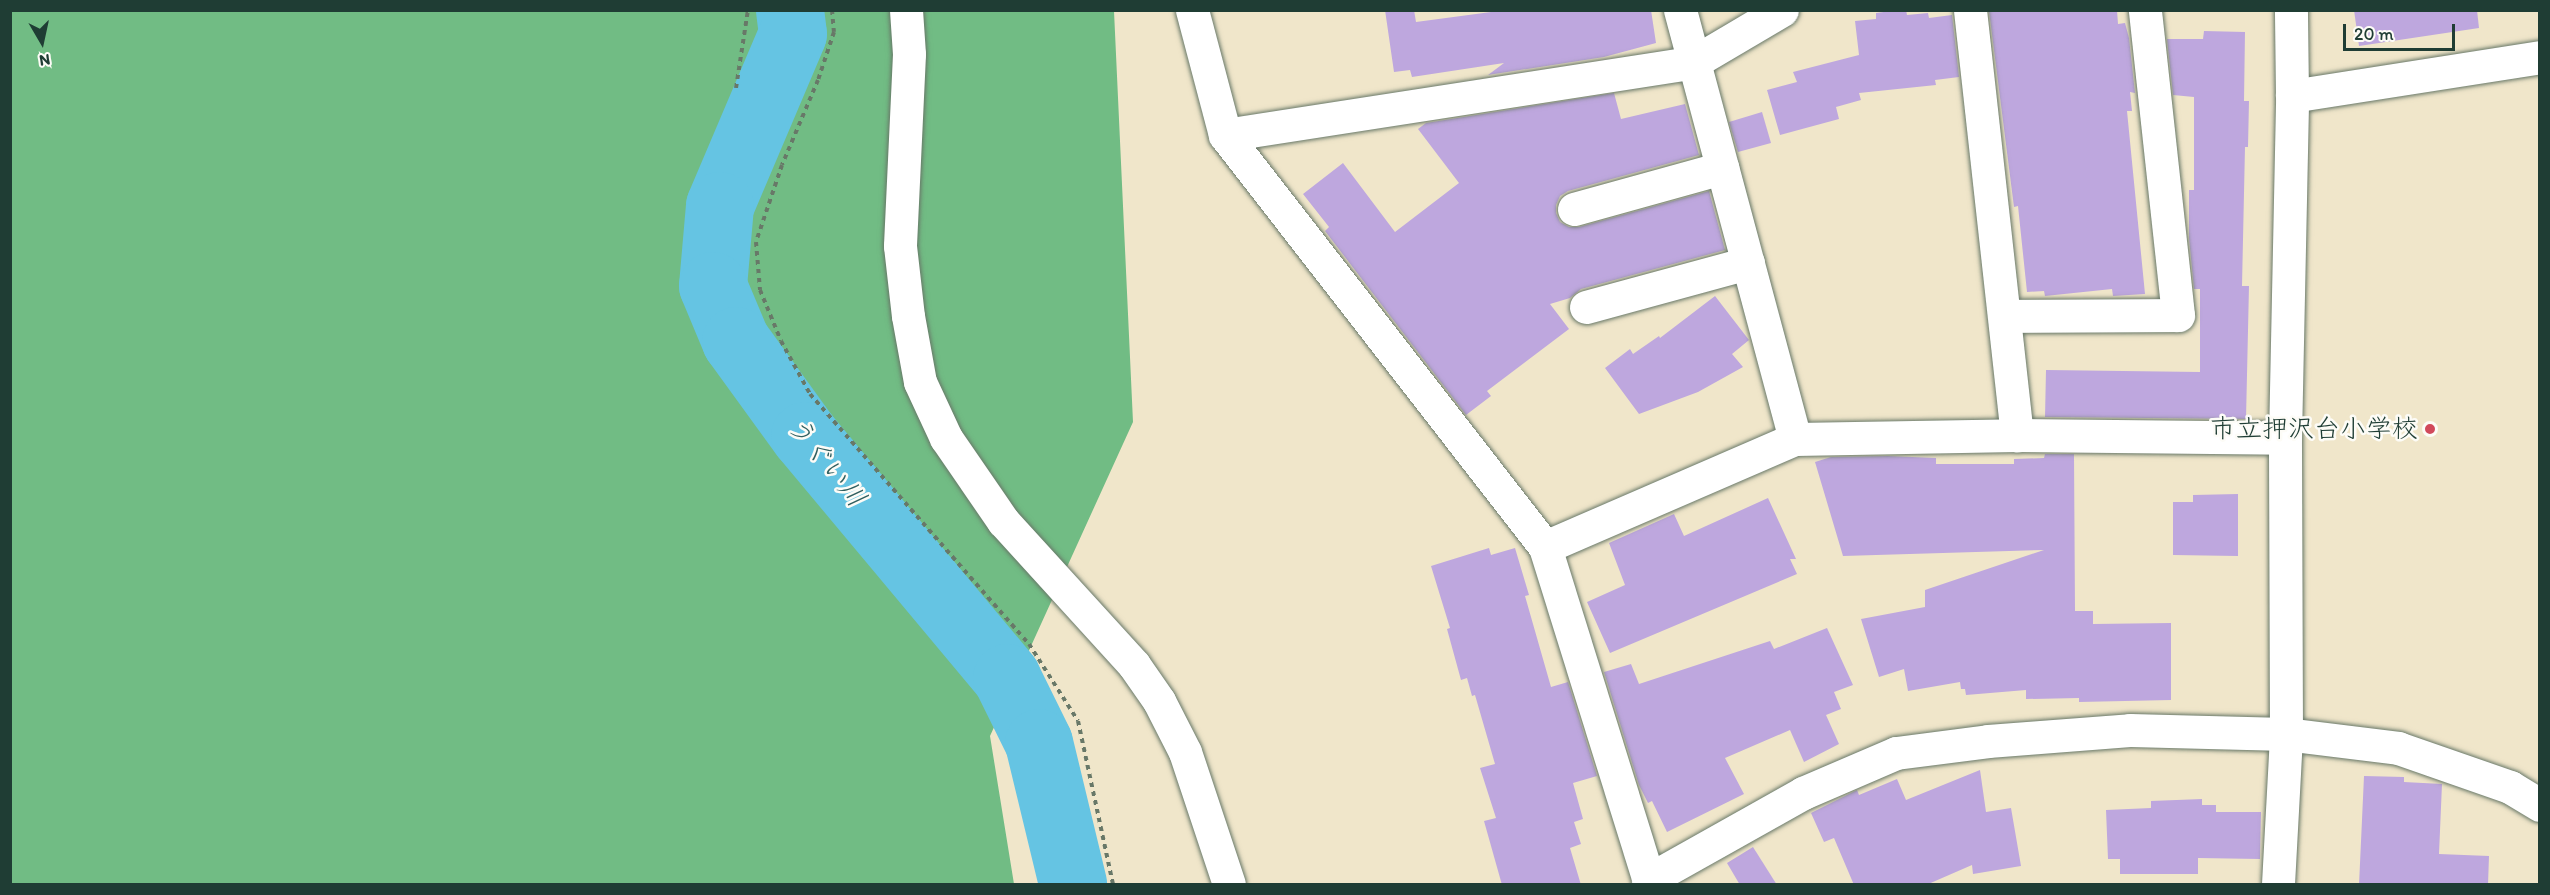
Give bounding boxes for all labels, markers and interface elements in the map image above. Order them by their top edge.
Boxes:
north arrow [12,12,72,72]
scale bar [2346,12,2458,50]
text: 20 m [2354,23,2394,45]
text: N [38,50,52,71]
water label: うぐい川 [780,409,874,513]
place label: 市立押沢台小学校 [2210,413,2418,445]
marker: 市立押沢台小学校 [2423,422,2437,436]

